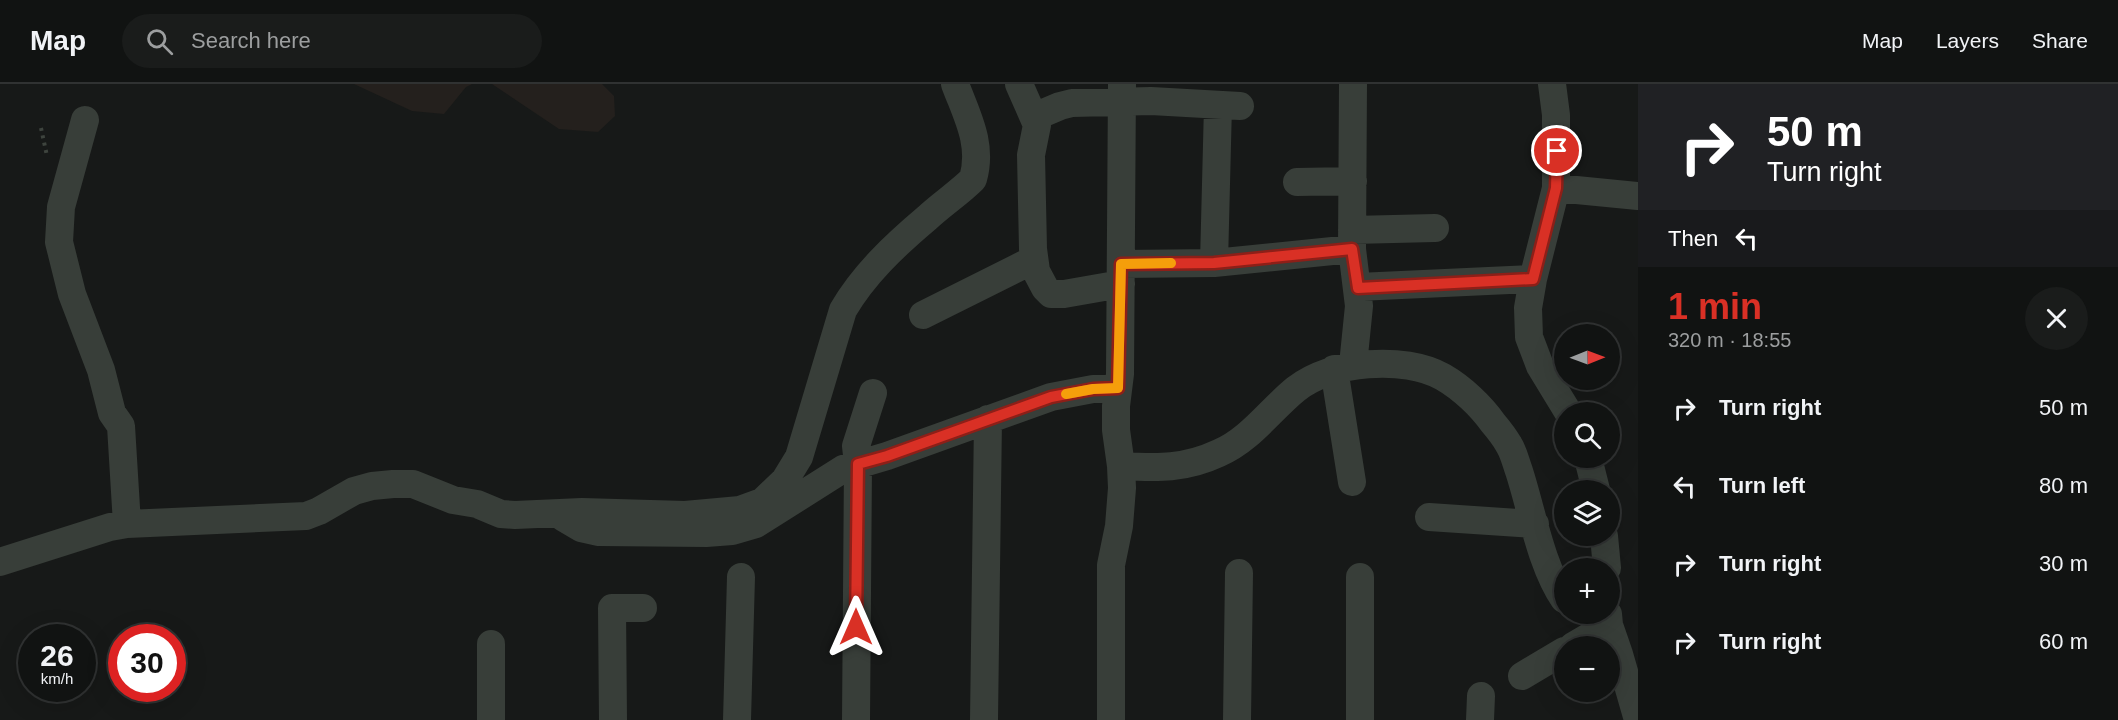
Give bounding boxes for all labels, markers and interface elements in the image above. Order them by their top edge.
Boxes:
search box [122,14,542,68]
text: Map [30,25,86,56]
icon: search [143,25,176,58]
text: Search here [191,28,311,53]
text: Map [1862,29,1903,52]
text: Layers [1936,29,1999,52]
text: Share [2032,29,2088,52]
icon: right [1668,108,1746,186]
text: 50 m [1767,108,1863,155]
pin [1531,125,1582,176]
icon: arrive [1540,134,1573,167]
text: Turn right [1767,157,1882,187]
icon: left [1730,222,1763,255]
text: Then [1668,226,1718,251]
text: 1 min [1668,286,1762,327]
button: close [2025,287,2088,350]
north arrow [1554,324,1620,390]
map controls [1554,324,1620,702]
text: 320 m · 18:55 [1668,329,1791,351]
icon: right [1668,392,1701,425]
text: Turn right [1719,395,1821,420]
text: 50 m [2039,395,2088,420]
button: search [1554,402,1620,468]
icon: left [1668,470,1701,503]
text: Turn left [1719,473,1805,498]
text: 80 m [2039,473,2088,498]
button: layers [1554,480,1620,546]
icon: right [1668,548,1701,581]
text: Turn right [1719,551,1821,576]
text: 30 m [2039,551,2088,576]
button: + [1554,558,1620,624]
position arrow [824,595,888,659]
speed limit sign: 30 [108,624,186,702]
icon: right [1668,626,1701,659]
text: Turn right [1719,629,1821,654]
text: 60 m [2039,629,2088,654]
button: − [1554,636,1620,702]
text: 26 [40,639,74,672]
text: km/h [41,670,73,687]

